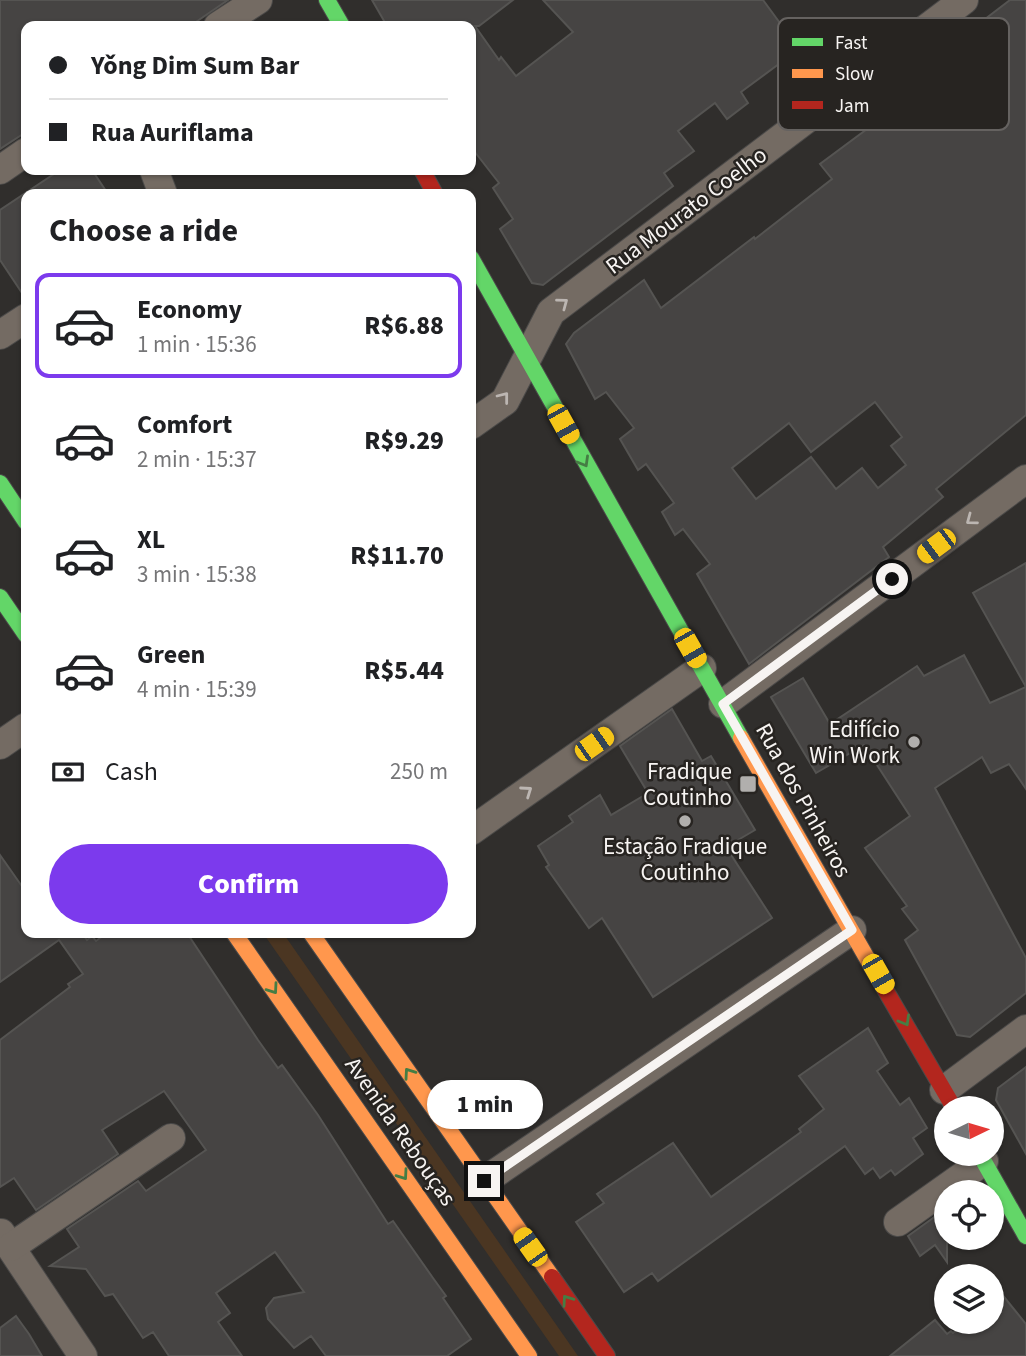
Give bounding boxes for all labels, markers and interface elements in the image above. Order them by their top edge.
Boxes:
legend [778,18,1009,130]
text: Fast [835,30,868,57]
text: Yǒng Dim Sum Bar [91,47,299,84]
text: Slow [835,61,874,88]
text: Jam [835,93,869,120]
text: Rua Auriflama [91,114,254,151]
street label: Rua Mourato Coelho [599,139,774,282]
text: Choose a ride [49,208,238,254]
text: Economy [137,291,242,328]
icon: car [53,294,116,357]
one-way arrow [555,299,567,312]
text: R$6.88 [364,307,444,344]
text: 1 min · 15:36 [137,328,257,361]
one-way arrow [496,393,509,405]
car [544,401,583,447]
text: Comfort [137,406,232,443]
icon: car [53,409,116,472]
text: R$9.29 [364,422,444,459]
text: 2 min · 15:37 [137,443,257,476]
one-way arrow [576,455,589,467]
one-way arrow [966,512,979,525]
text: XL [137,521,165,558]
icon: car [53,524,116,587]
car [913,525,960,567]
text: R$11.70 [350,537,444,574]
text: 3 min · 15:38 [137,558,257,591]
route start [876,563,908,595]
car [671,625,710,671]
text: Green [137,636,205,673]
icon: car [53,639,116,702]
text: R$5.44 [364,652,444,689]
text: 4 min · 15:39 [137,673,257,706]
place label: Edifício Win Work [809,713,901,772]
street label: Rua dos Pinheiros [747,717,860,883]
car [571,723,618,765]
marker: Edifício Win Work [906,734,922,750]
icon: cash [49,753,87,791]
text: Cash [105,753,158,790]
text: 250 m [390,755,448,788]
place label: Fradique Coutinho [643,755,732,814]
marker: Fradique Coutinho [738,774,758,794]
one-way arrow [519,787,532,799]
marker: Estação Fradique Coutinho [677,813,693,829]
place label: Estação Fradique Coutinho [603,830,767,889]
button: Confirm [49,844,448,924]
car [859,951,898,997]
one-way arrow [265,981,277,994]
one-way arrow [896,1013,909,1026]
street label: Avenida Rebouças [337,1050,464,1212]
one-way arrow [405,1068,417,1081]
callout: 1 min [426,1080,542,1128]
text: 1 min [457,1088,513,1121]
north arrow [934,1096,1004,1166]
map controls [934,1096,1004,1334]
route end [468,1165,500,1197]
one-way arrow [395,1167,407,1180]
button: locate [934,1180,1004,1250]
car [510,1224,551,1270]
button: layers [934,1264,1004,1334]
one-way arrow [563,1295,575,1308]

